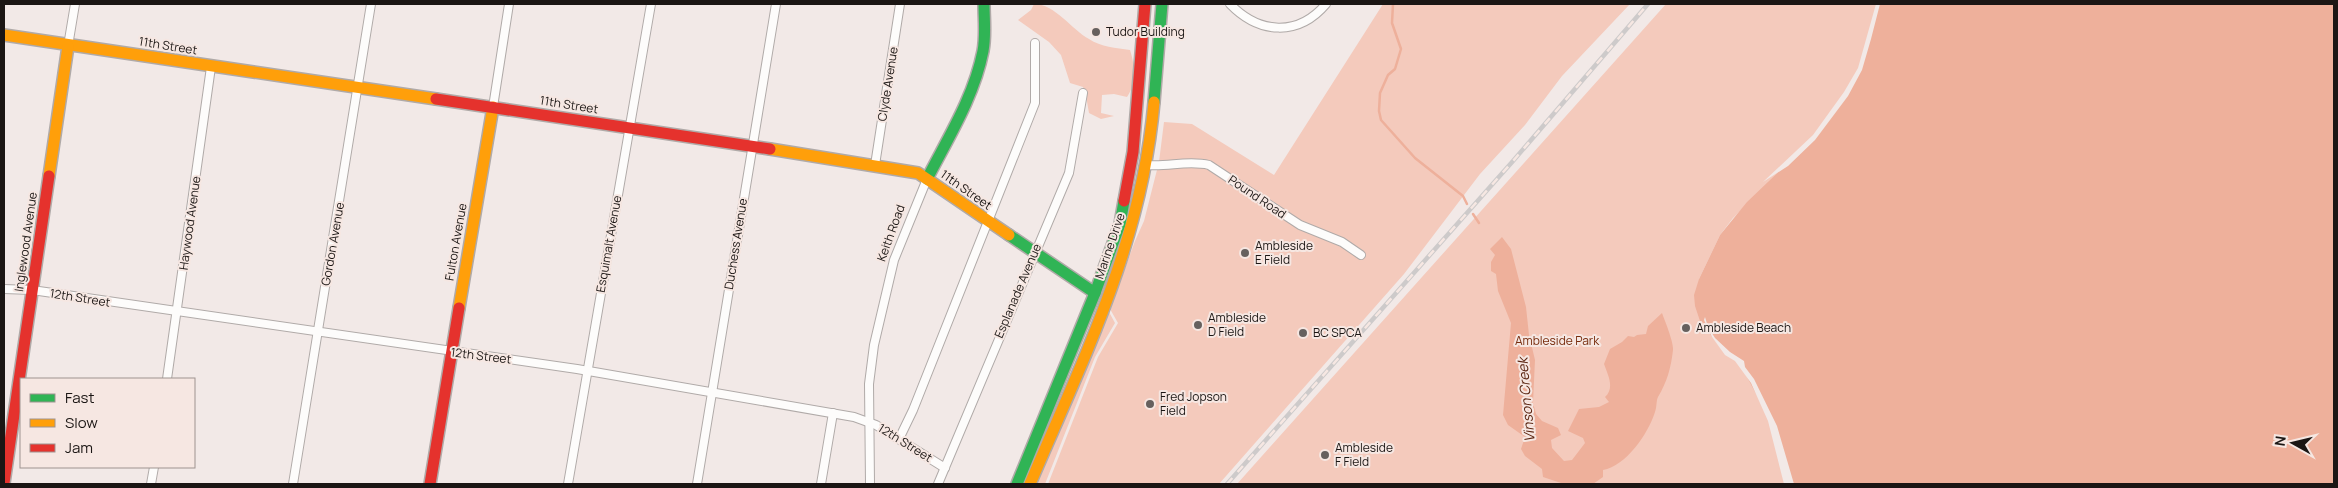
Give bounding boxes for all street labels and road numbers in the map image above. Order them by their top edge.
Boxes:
street label: 11th Street [138,32,199,59]
street label: Clyde Avenue [873,46,902,122]
street label: 11th Street [539,91,600,118]
street label: 11th Street [937,166,995,214]
street label: Pound Road [1225,171,1290,222]
street label: Haywood Avenue [175,175,205,271]
street label: Inglewood Avenue [10,191,41,293]
street label: Esquimalt Avenue [592,194,625,294]
street label: Duchess Avenue [720,197,751,291]
street label: Gordon Avenue [317,201,348,287]
street label: Fulton Avenue [440,202,471,282]
street label: Keith Road [872,202,909,264]
street label: Marine Drive [1090,211,1129,281]
street label: Esplanade Avenue [990,241,1045,341]
street label: 12th Street [49,284,112,311]
street label: 12th Street [450,343,513,368]
street label: 12th Street [875,419,936,466]

